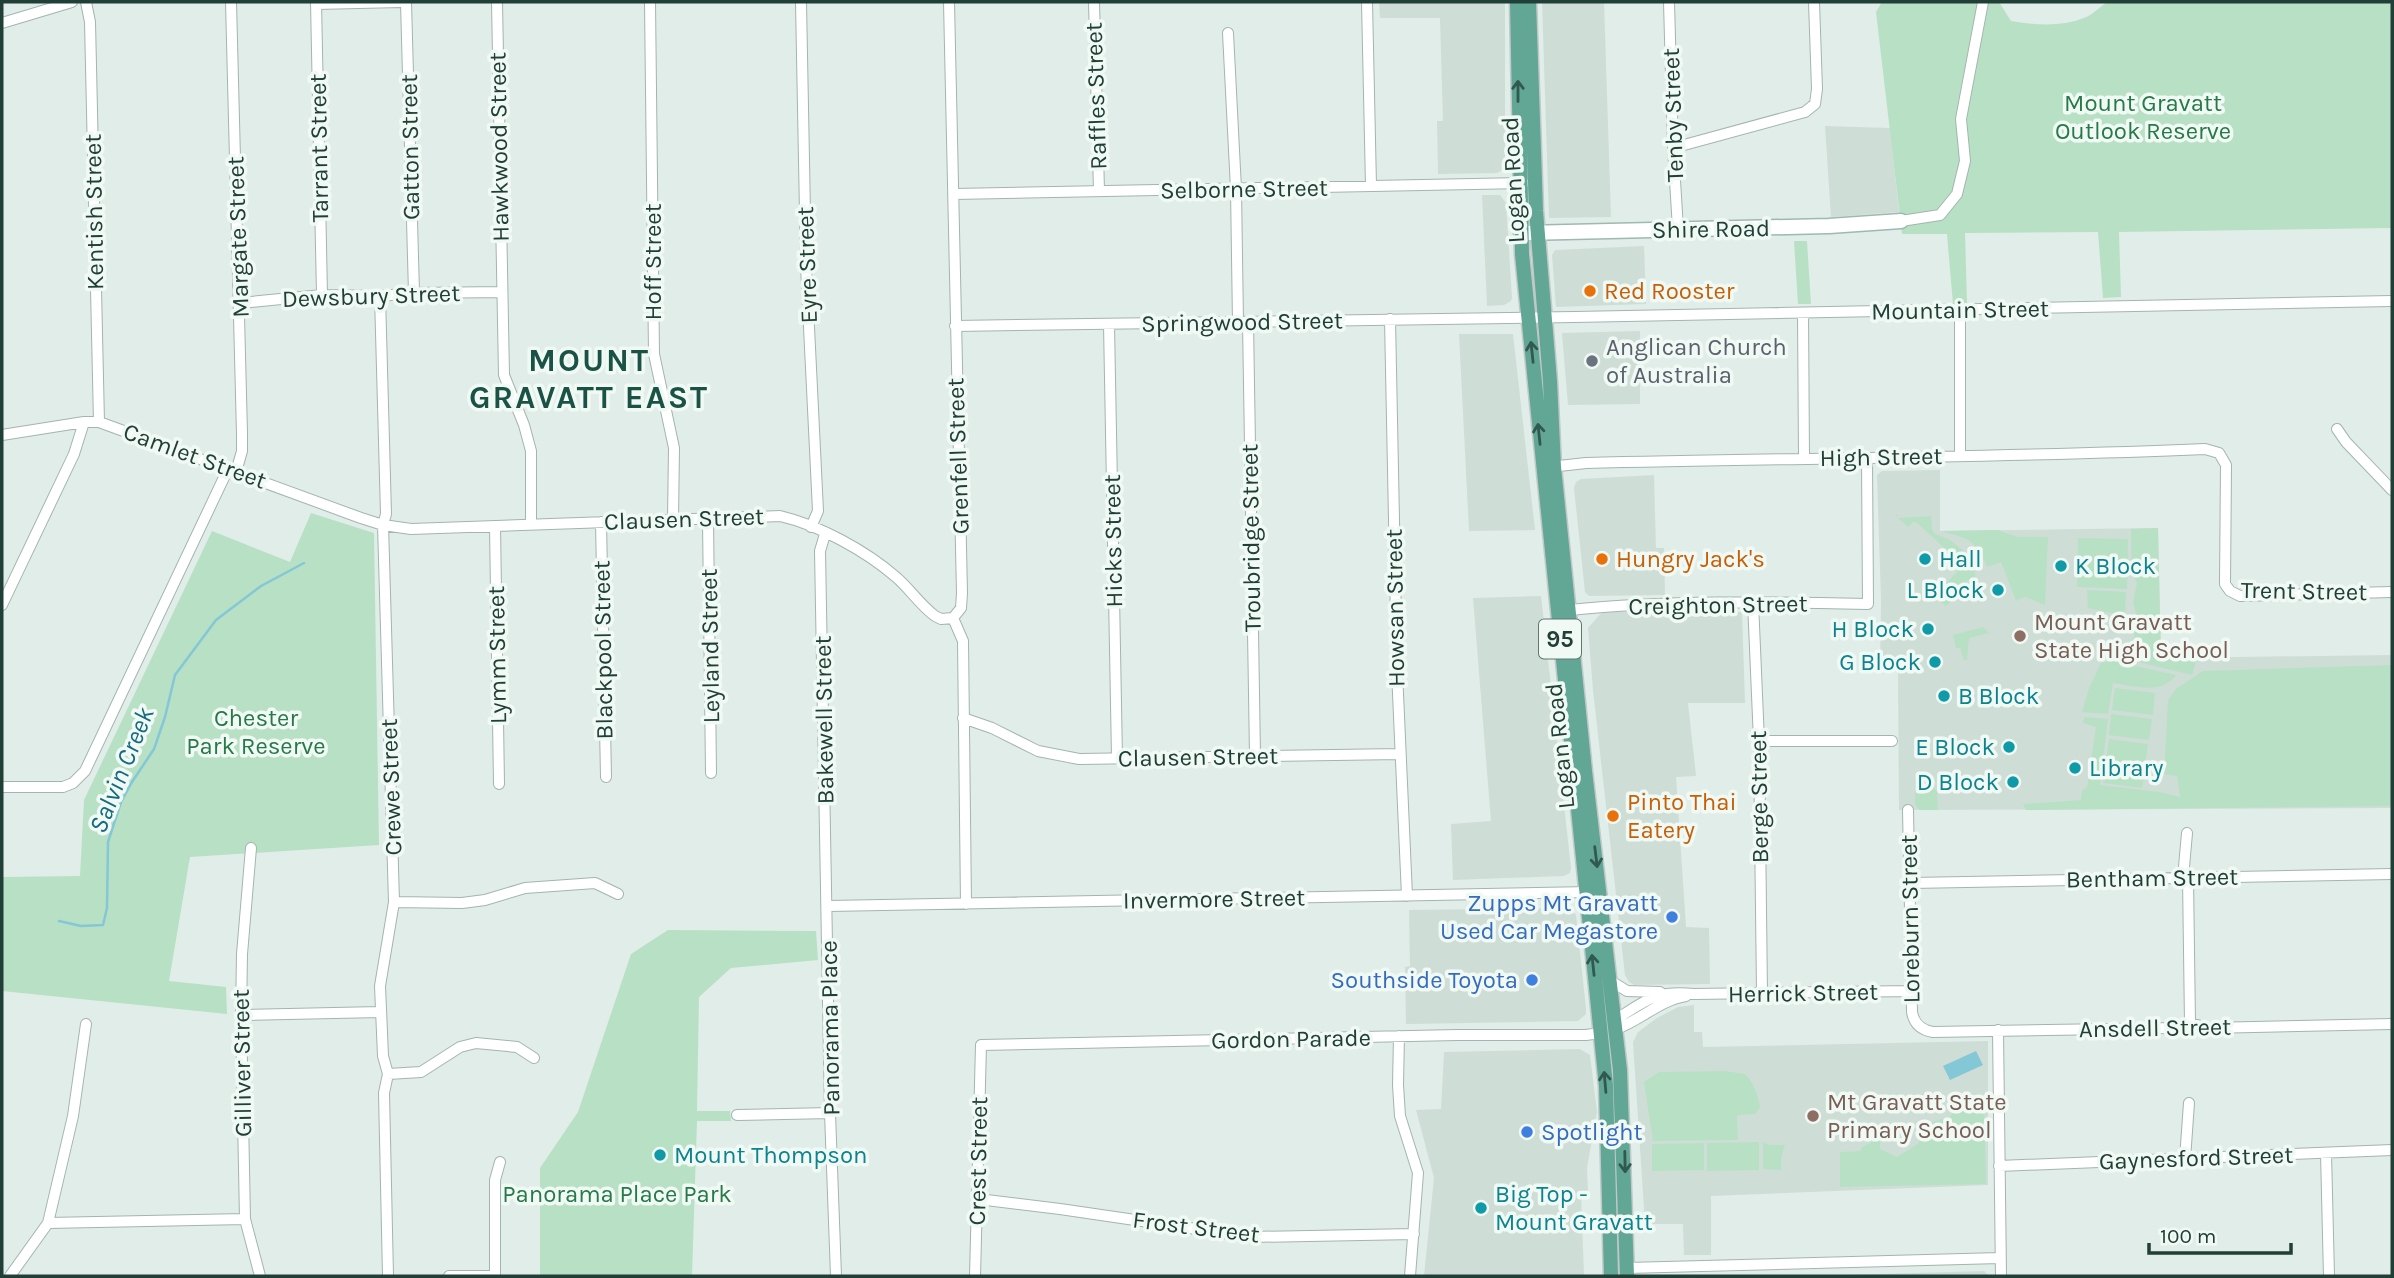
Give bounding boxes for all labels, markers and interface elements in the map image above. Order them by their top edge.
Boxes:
street label: Raffles Street [1079,22,1113,170]
street label: Tenby Street [1657,48,1689,182]
street label: Hawkwood Street [483,52,515,242]
street label: Tarrant Street [304,73,334,223]
street label: Gatton Street [395,74,425,220]
one-way arrow [1511,79,1525,102]
park label: Mount Gravatt Outlook Reserve [2055,89,2231,145]
street label: Logan Road [1496,116,1530,244]
street label: Kentish Street [79,134,109,290]
street label: Margate Street [221,156,255,318]
street label: Selborne Street [1160,174,1328,204]
street label: Hoff Street [639,203,667,321]
street label: Eyre Street [791,206,823,324]
street label: Shire Road [1652,214,1770,244]
place label: Red Rooster [1604,277,1735,305]
street label: Dewsbury Street [281,279,461,313]
marker: Red Rooster [1582,283,1598,299]
street label: Mountain Street [1871,294,2049,326]
street label: Springwood Street [1141,306,1343,338]
place label: Anglican Church of Australia [1606,333,1787,389]
one-way arrow [1525,341,1538,363]
district label: MOUNT GRAVATT EAST [469,342,709,416]
marker: Anglican Church of Australia [1584,353,1600,369]
street label: Grenfell Street [941,377,975,535]
street label: Camlet Street [120,417,270,495]
one-way arrow [1533,423,1546,446]
street label: High Street [1819,442,1943,472]
street label: Troubridge Street [1235,444,1267,632]
street label: Hicks Street [1098,474,1128,608]
street label: Clausen Street [603,502,765,536]
street label: Howsan Street [1380,529,1410,687]
place label: Hungry Jack's [1616,545,1765,573]
place label: Hall [1939,545,1982,573]
marker: Hungry Jack's [1594,551,1610,567]
marker: Hall [1917,551,1933,567]
place label: K Block [2075,552,2156,580]
marker: K Block [2053,558,2069,574]
street label: Blackpool Street [587,560,619,740]
street label: Leyland Street [695,568,725,724]
place label: L Block [1906,576,1984,604]
street label: Trent Street [2241,576,2367,606]
marker: L Block [1990,582,2006,598]
street label: Lymm Street [482,586,512,724]
street label: Creighton Street [1628,589,1808,621]
place label: Mount Gravatt State High School [2034,608,2229,664]
place label: H Block [1832,615,1914,643]
road number: 95 [1539,620,1581,659]
marker: H Block [1920,621,1936,637]
marker: Mount Gravatt State High School [2012,628,2028,644]
street label: Bakewell Street [809,635,839,805]
place label: G Block [1839,648,1921,676]
marker: G Block [1927,654,1943,670]
street label: Logan Road [1539,682,1581,810]
place label: B Block [1958,682,2039,710]
marker: B Block [1936,688,1952,704]
water label: Salvin Creek [82,702,161,838]
park label: Chester Park Reserve [186,704,326,760]
street label: Crewe Street [375,718,407,856]
street label: Berge Street [1744,730,1774,864]
place label: E Block [1915,733,1995,761]
marker: E Block [2001,739,2017,755]
street label: Clausen Street [1118,742,1278,772]
place label: Library [2089,754,2163,782]
marker: Library [2067,760,2083,776]
place label: D Block [1917,768,1999,796]
marker: D Block [2005,774,2021,790]
place label: Pinto Thai Eatery [1627,788,1737,844]
marker: Pinto Thai Eatery [1605,808,1621,824]
street label: Loreburn Street [1895,834,1925,1004]
one-way arrow [1590,845,1603,868]
street label: Bentham Street [2066,862,2238,894]
street label: Invermore Street [1123,883,1305,915]
place label: Zupps Mt Gravatt Used Car Megastore [1440,889,1658,945]
marker: Zupps Mt Gravatt Used Car Megastore [1664,909,1680,925]
street label: Panorama Place [814,940,846,1116]
one-way arrow [1586,955,1599,977]
place label: Southside Toyota [1331,966,1518,994]
marker: Southside Toyota [1524,972,1540,988]
street label: Herrick Street [1728,978,1878,1008]
street label: Gilliver Street [227,989,257,1137]
street label: Ansdell Street [2079,1013,2231,1043]
street label: Gordon Parade [1211,1024,1371,1054]
one-way arrow [1598,1071,1611,1094]
place label: Mt Gravatt State Primary School [1827,1088,2007,1144]
street label: Crest Street [963,1096,993,1226]
marker: Mt Gravatt State Primary School [1805,1108,1821,1124]
place label: Spotlight [1541,1118,1643,1146]
marker: Spotlight [1519,1124,1535,1140]
place label: Mount Thompson [674,1141,868,1169]
street label: Gaynesford Street [2098,1141,2294,1175]
marker: Mount Thompson [652,1147,668,1163]
one-way arrow [1618,1151,1631,1174]
park label: Panorama Place Park [502,1180,732,1208]
place label: Big Top - Mount Gravatt [1495,1180,1653,1236]
marker: Big Top - Mount Gravatt [1473,1200,1489,1216]
street label: Frost Street [1131,1205,1261,1249]
scale bar [2149,1212,2291,1256]
text: 100 m [2160,1224,2217,1248]

